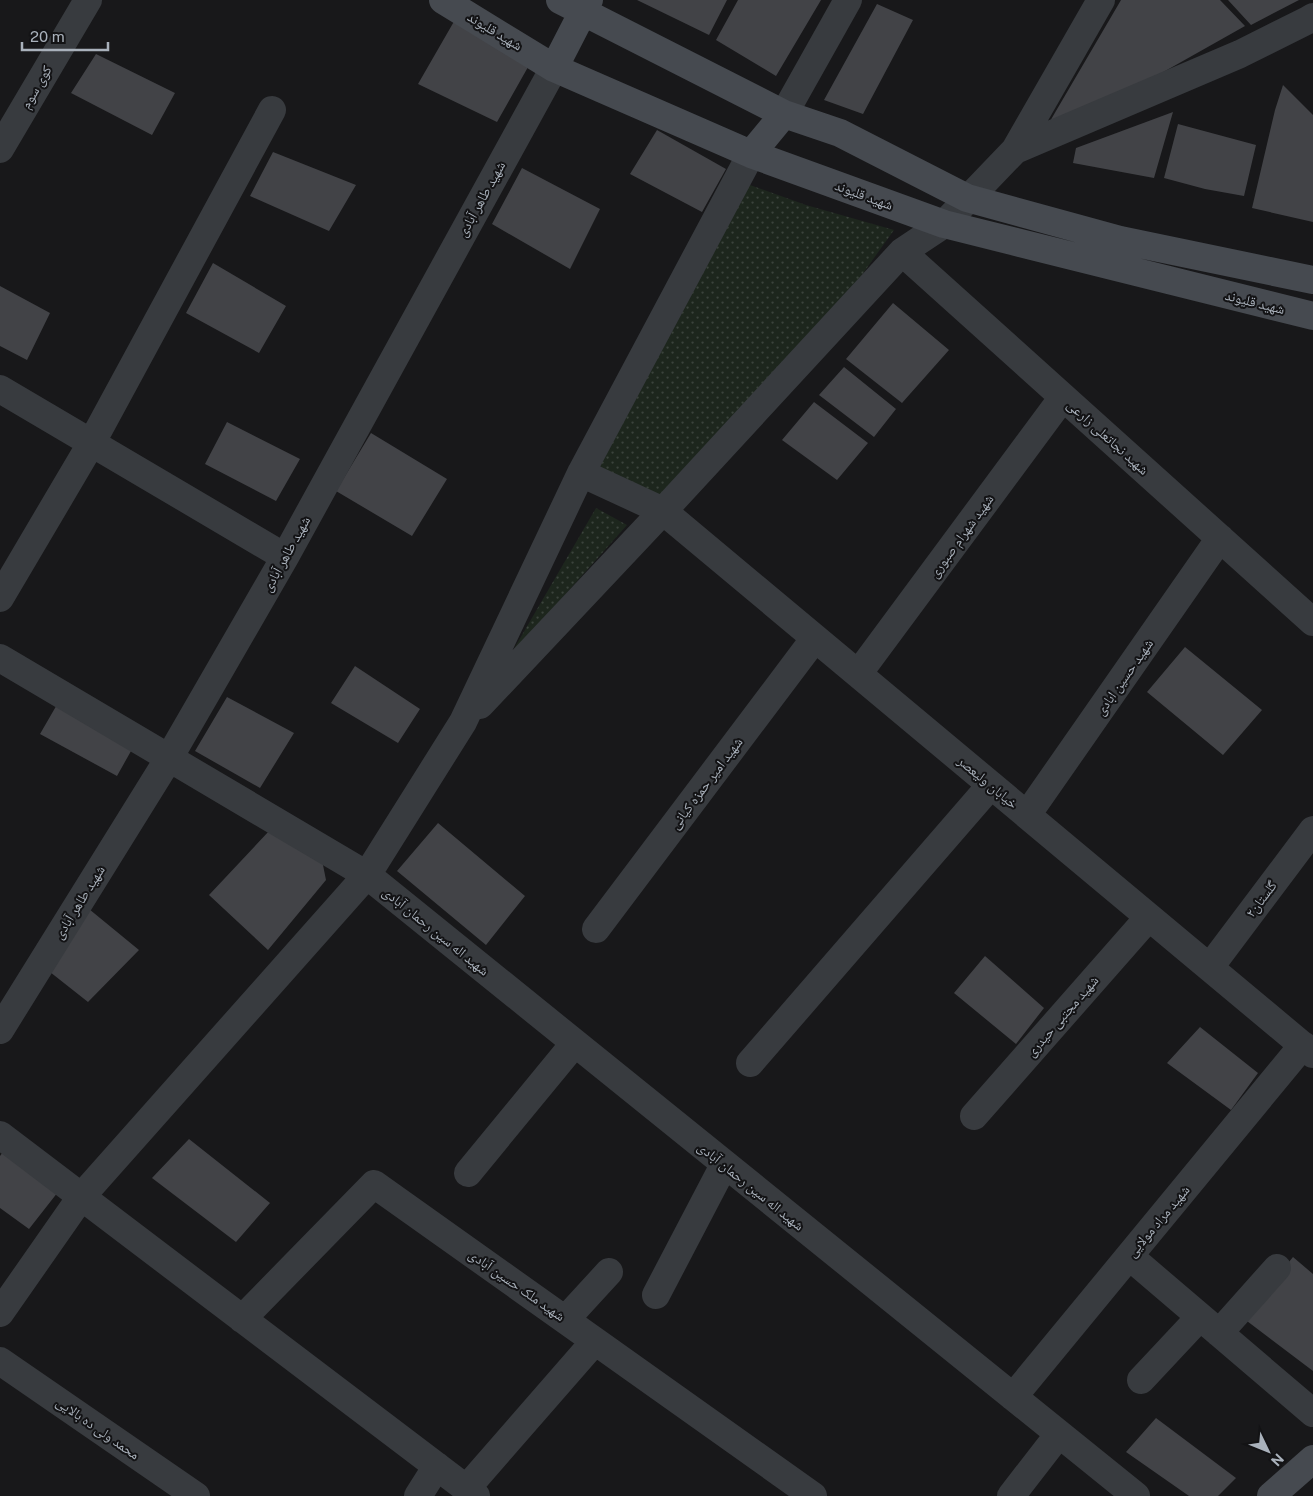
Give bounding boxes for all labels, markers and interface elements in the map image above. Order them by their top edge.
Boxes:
street label: شهید قلیوند [464,8,525,54]
scale bar [22,20,109,52]
text: 20 m [30,28,65,45]
street label: کوی سوم [17,62,57,112]
street label: شهید طاهر آبادی [454,158,509,240]
street label: شهید قلیوند [832,177,895,214]
street label: شهید قلیوند [1223,287,1287,318]
street label: شهید نجاتعلی زارعی [1063,396,1152,479]
street label: شهید شهرام صبوری [925,491,998,582]
street label: شهید طاهر آبادی [259,513,314,595]
street label: شهید حسین ابادی [1092,636,1157,719]
street label: شهید امیر حمزه کیانی [666,734,747,833]
street label: خیابان ولیعصر [953,752,1021,813]
street label: شهید طاهر آبادی [50,862,109,942]
street label: گلستان۲ [1242,877,1281,921]
street label: شهید اله سین رحمان آبادی [379,883,492,980]
street label: شهید مجتبی حیدری [1022,972,1102,1060]
street label: شهید اله سین رحمان آبادی [694,1138,807,1235]
street label: شهید مراد مولایی [1123,1182,1193,1261]
street label: شهید ملک حسین آبادی [465,1246,568,1325]
street label: محمد ولی ده بالایی [53,1393,143,1463]
north arrow [1243,1426,1293,1476]
text: N [1268,1450,1287,1469]

